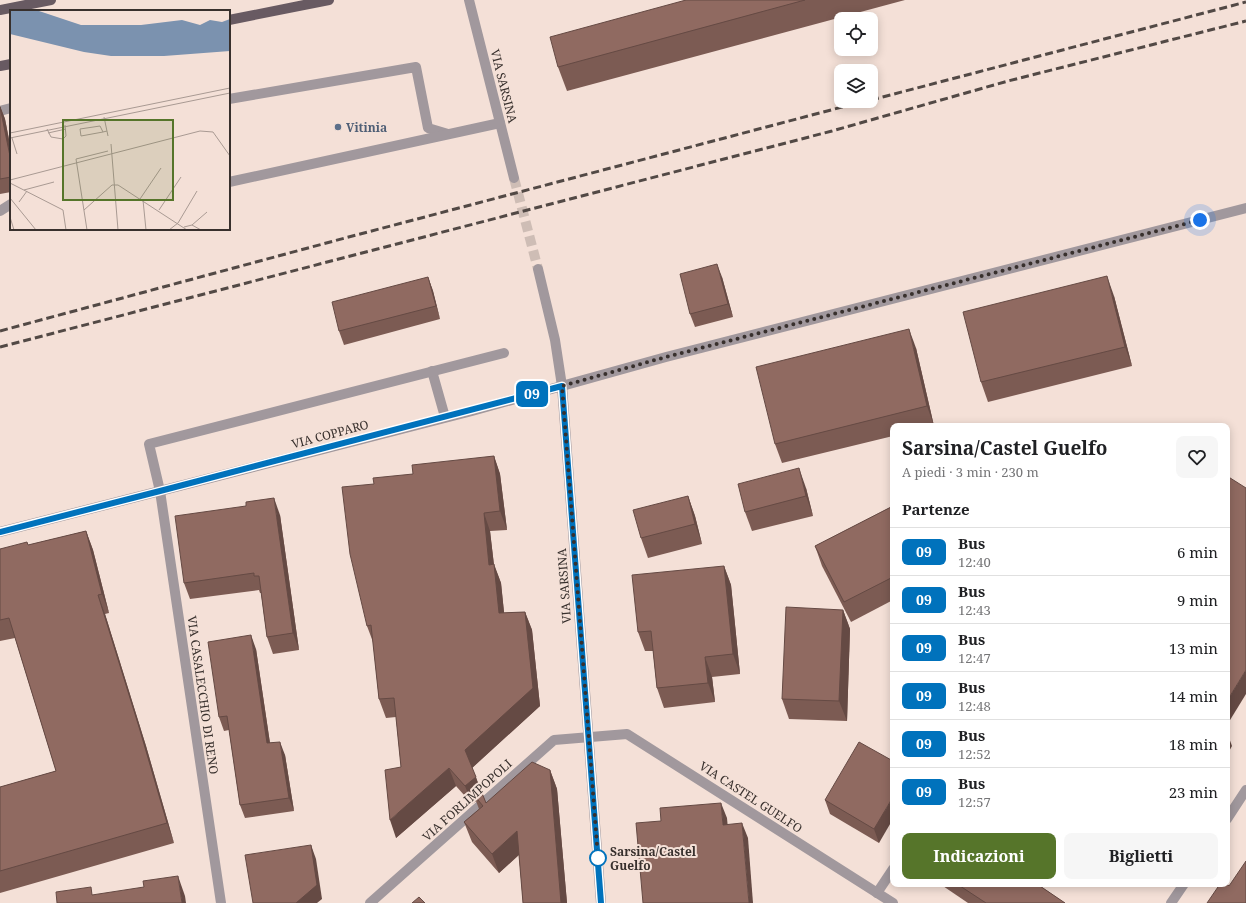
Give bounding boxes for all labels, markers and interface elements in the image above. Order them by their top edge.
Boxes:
inset map [10,10,230,230]
map controls [834,12,878,108]
button: locate [834,12,878,56]
street label: VIA SARSINA [487,47,521,125]
button: layers [834,64,878,108]
place label: Vitinia [346,119,387,136]
marker: Vitinia [333,122,343,132]
your location [1190,210,1210,230]
line badge: 09 [514,381,550,407]
text: 09 [524,384,540,403]
street label: VIA COPPARO [290,416,371,452]
text: Sarsina/Castel Guelfo [902,435,1107,461]
button: heart [1176,436,1218,478]
text: A piedi · 3 min · 230 m [902,463,1039,481]
text: Partenze [902,499,970,519]
text: Bus [958,533,985,553]
text: 09 [916,542,932,561]
text: 6 min [1177,542,1218,562]
street label: VIA SARSINA [553,547,575,624]
text: 12:40 [958,553,991,571]
text: Bus [958,581,985,601]
text: 09 [916,590,932,609]
text: 9 min [1177,590,1218,610]
text: 12:43 [958,601,991,619]
street label: VIA CASALECCHIO DI RENO [183,615,223,775]
text: Bus [958,629,985,649]
text: 09 [916,638,932,657]
text: 13 min [1169,638,1218,658]
text: 12:47 [958,649,991,667]
text: Bus [958,677,985,697]
text: 09 [916,686,932,705]
text: 14 min [1169,686,1218,706]
text: 12:48 [958,697,991,715]
text: Bus [958,725,985,745]
text: 09 [916,734,932,753]
text: 18 min [1169,734,1218,754]
text: 12:52 [958,745,991,763]
street label: VIA FORLIMPOPOLI [418,755,516,845]
street label: VIA CASTEL GUELFO [696,757,806,837]
text: Bus [958,773,985,793]
text: 09 [916,782,932,801]
text: 23 min [1169,782,1218,802]
text: 12:57 [958,793,991,811]
button: Indicazioni [902,833,1056,879]
button: Biglietti [1064,833,1218,879]
place label: Sarsina/Castel Guelfo [610,843,697,874]
marker: Sarsina/Castel Guelfo [589,849,607,867]

